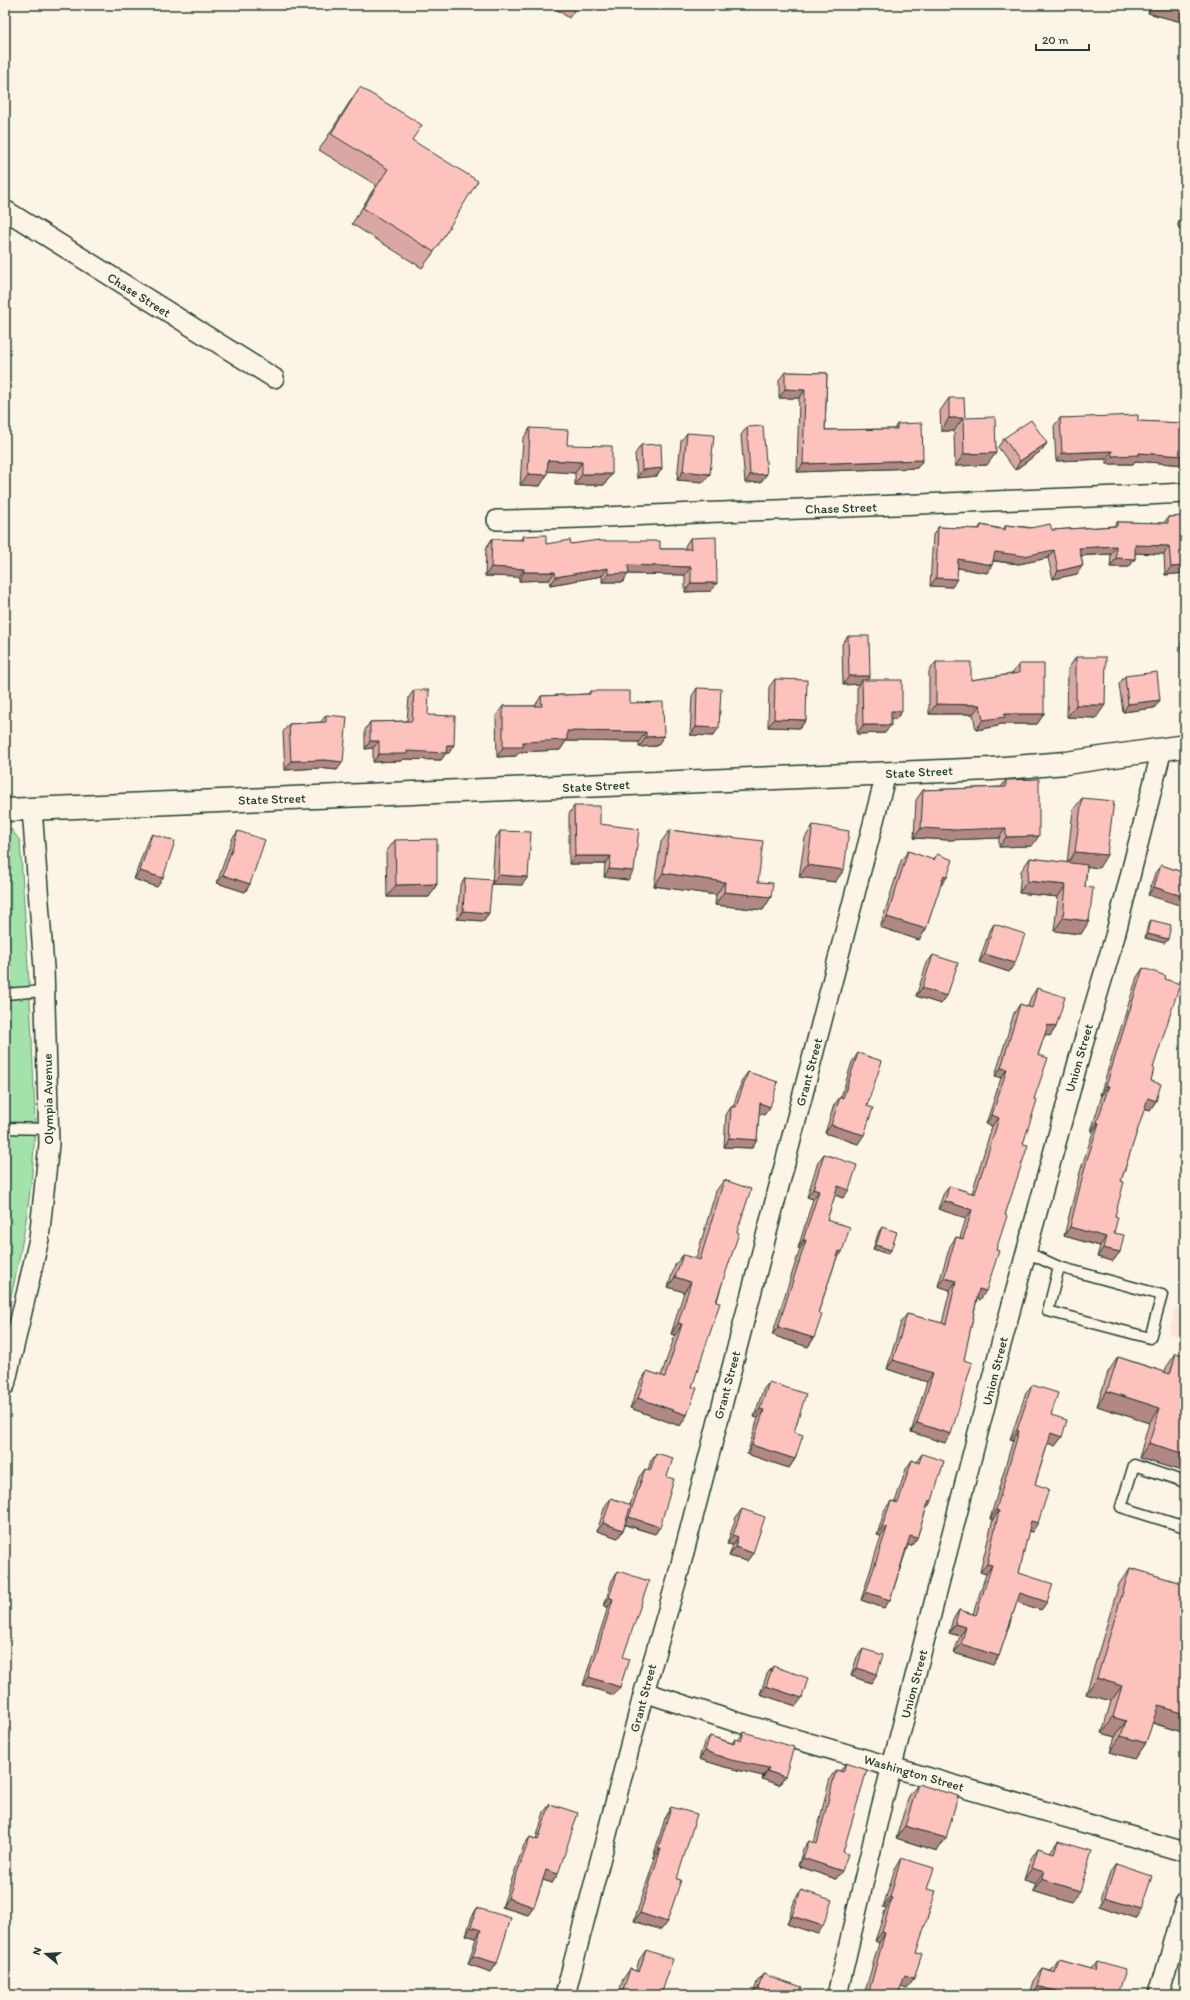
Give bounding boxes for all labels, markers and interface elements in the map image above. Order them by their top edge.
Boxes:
scale bar [1036,26,1089,52]
text: 20 m [1042,33,1069,47]
street label: Chase Street [105,270,173,320]
street label: Chase Street [805,499,877,517]
street label: State Street [885,763,953,781]
street label: State Street [562,777,630,795]
street label: State Street [238,790,306,808]
street label: Union Street [1062,1022,1096,1094]
street label: Grant Street [793,1036,825,1108]
street label: Olympia Avenue [40,1053,56,1145]
street label: Union Street [979,1335,1011,1407]
street label: Grant Street [711,1349,743,1421]
street label: Union Street [898,1648,930,1720]
street label: Grant Street [627,1662,659,1734]
street label: Washington Street [862,1752,966,1794]
north arrow [26,1934,66,1974]
text: N [30,1946,44,1957]

